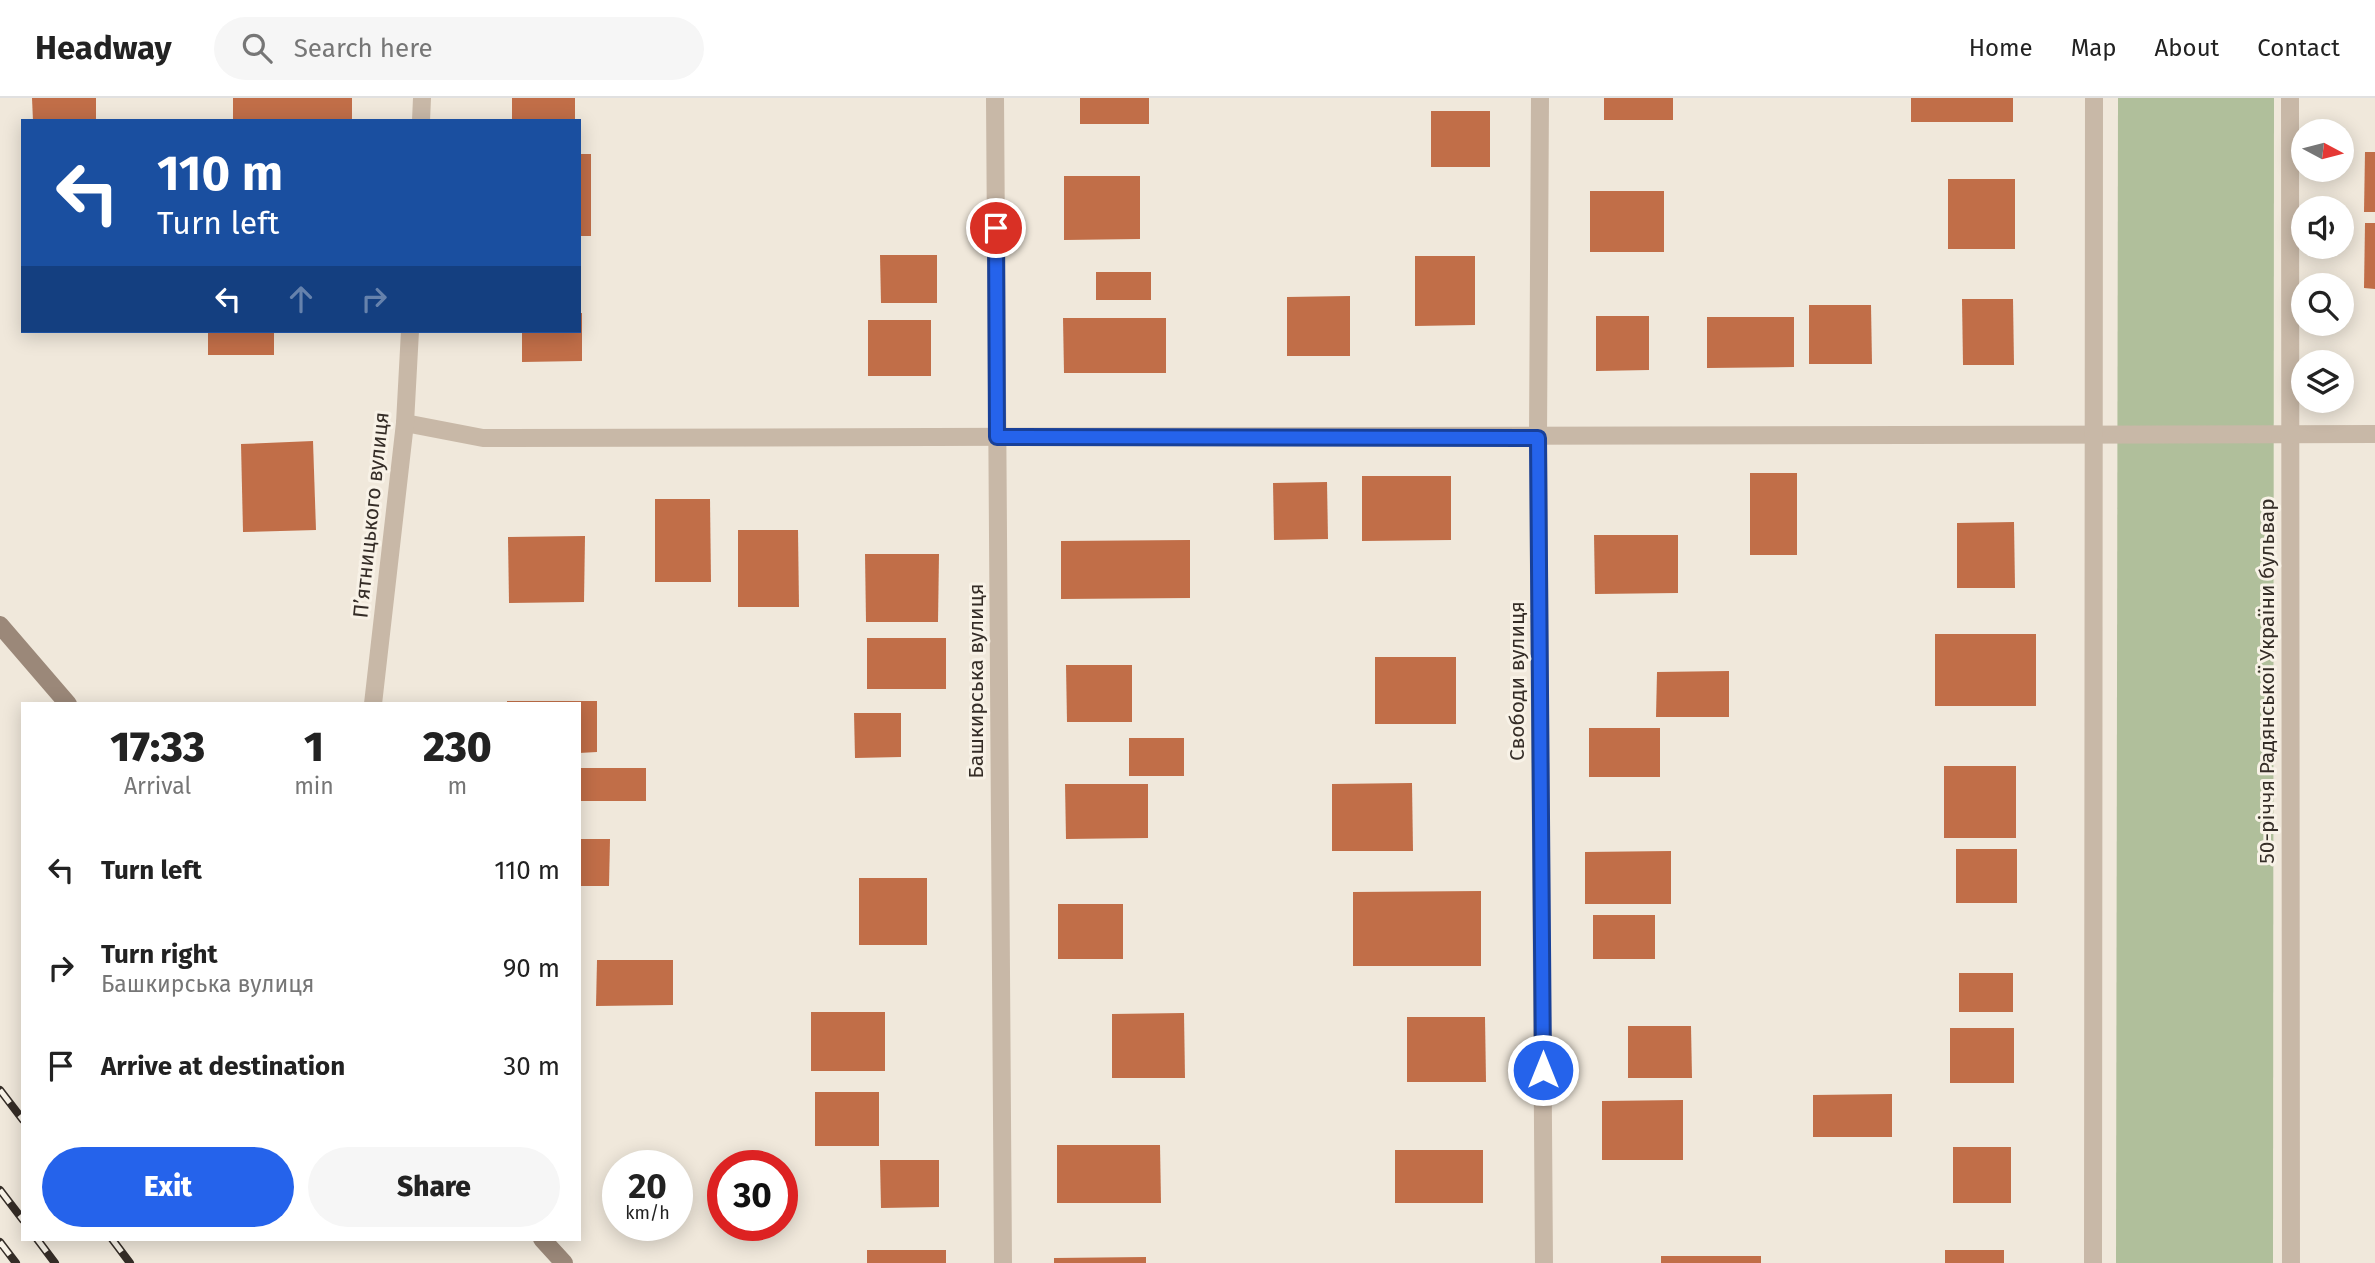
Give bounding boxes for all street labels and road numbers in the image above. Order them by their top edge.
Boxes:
street label: П’ятницького вулиця [347,411,395,619]
street label: 50-річчя Радянської України бульвар [2254,498,2280,864]
street label: Башкирська вулиця [963,584,989,778]
street label: Свободи вулиця [1504,601,1530,761]

